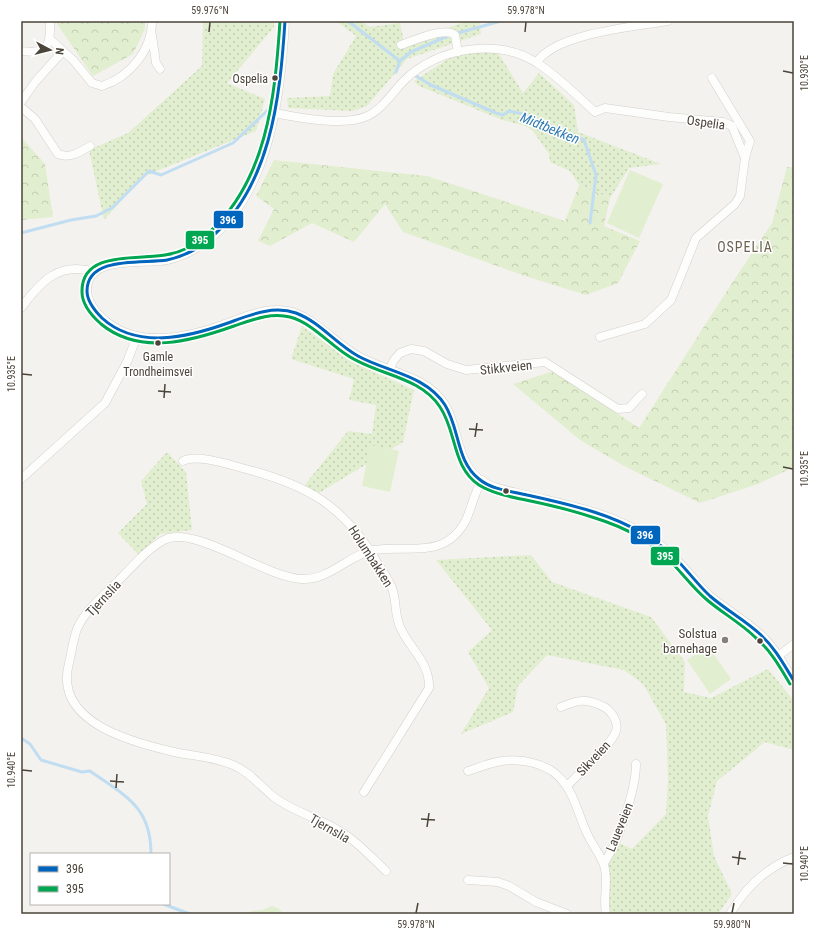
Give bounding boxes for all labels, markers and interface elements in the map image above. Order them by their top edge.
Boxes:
text: 59.976°N [191,5,229,16]
text: 59.978°N [507,5,545,16]
north arrow [30,30,70,70]
text: N [53,47,66,56]
text: 10.930°E [799,55,810,91]
place label: Ospelia [233,72,268,86]
marker: Ospelia [270,73,280,83]
water label: Midtbekken [518,109,582,147]
street label: Ospelia [686,112,726,133]
line badge: 396 [213,210,244,229]
text: 396 [220,214,237,227]
line badge: 395 [185,230,215,250]
text: 395 [192,234,209,247]
district label: OSPELIA [717,239,773,255]
marker: Gamle Trondheimsvei [153,338,163,348]
place label: Gamle Trondheimsvei [123,350,193,379]
text: 10.935°E [6,356,17,392]
street label: Stikkveien [479,357,533,378]
text: 10.935°E [799,451,810,487]
unlabelled marker [501,486,511,496]
street label: Holumbakken [345,523,396,590]
line badge: 396 [630,525,661,545]
text: 396 [637,529,654,542]
line badge: 395 [650,546,680,566]
text: 395 [657,550,674,563]
street label: Tjernslia [83,577,124,620]
place label: Solstua barnehage [663,626,717,656]
marker: Solstua barnehage [720,635,730,645]
unlabelled marker [755,636,765,646]
street label: Sikveien [573,738,613,779]
text: 10.940°E [6,752,17,788]
street label: Laueveien [603,800,636,854]
street label: Tjernslia [307,811,353,846]
text: 10.940°E [799,846,810,882]
legend [30,853,170,905]
text: 396 [66,862,84,876]
text: 395 [66,882,84,896]
text: 59.978°N [397,919,435,930]
text: 59.980°N [713,919,751,930]

